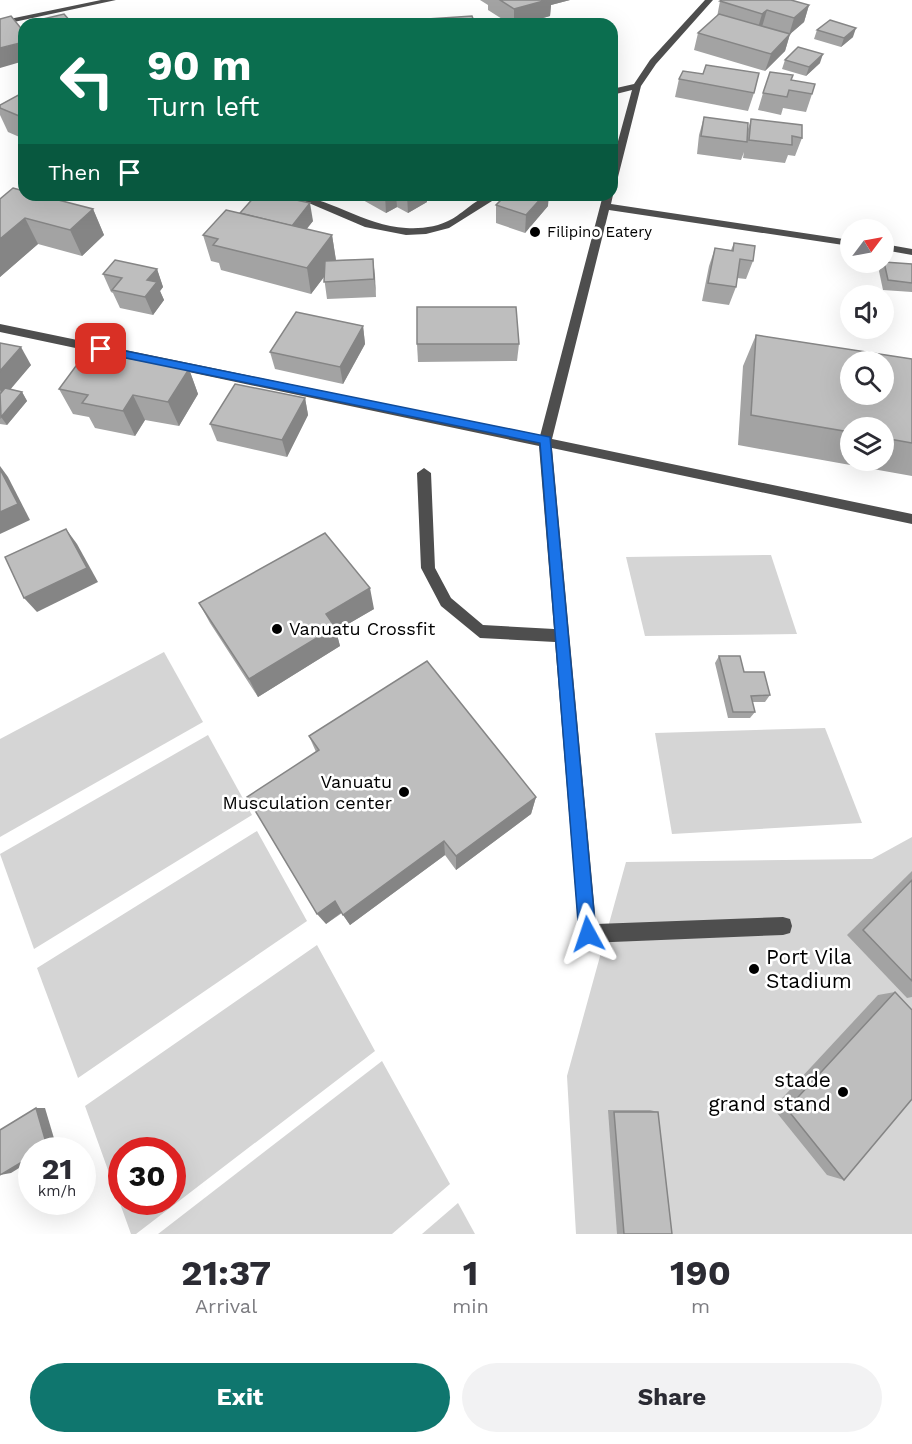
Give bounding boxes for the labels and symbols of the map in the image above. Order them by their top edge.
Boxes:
north arrow [840,219,894,273]
place label: Filipino Eatery [547,223,652,241]
marker: Filipino Eatery [528,225,542,239]
pin [75,323,126,374]
place label: Vanuatu Crossfit [289,618,436,639]
marker: Vanuatu Crossfit [270,622,284,636]
place label: Vanuatu Musculation center [222,771,392,813]
marker: Vanuatu Musculation center [397,785,411,799]
position arrow [556,902,620,966]
place label: Port Vila Stadium [766,944,852,993]
marker: Port Vila Stadium [747,962,761,976]
place label: stade grand stand [708,1067,831,1116]
marker: stade grand stand [836,1085,850,1099]
speed limit sign: 30 [108,1137,186,1215]

